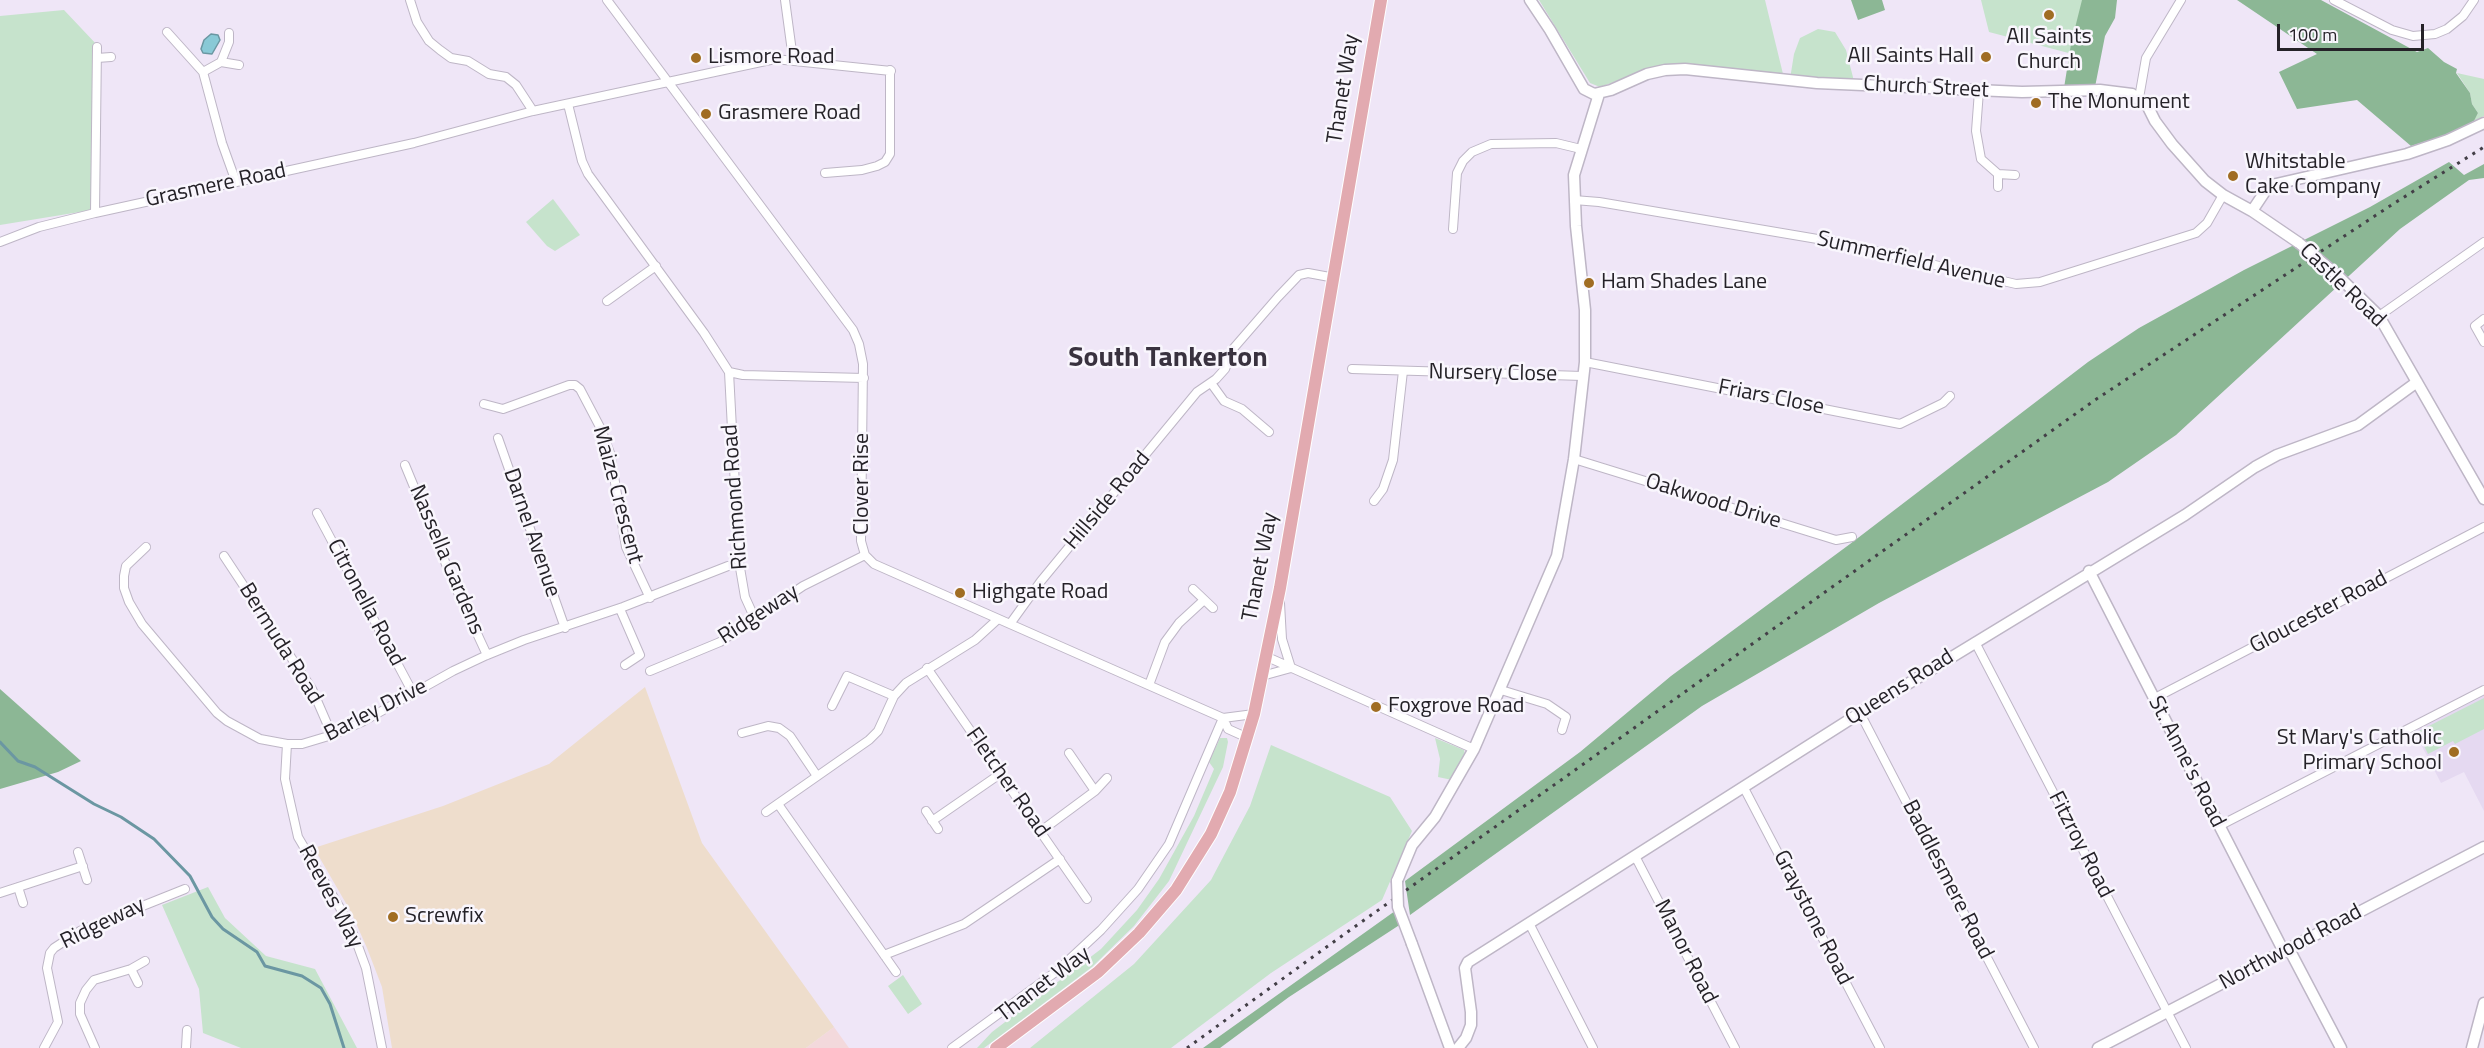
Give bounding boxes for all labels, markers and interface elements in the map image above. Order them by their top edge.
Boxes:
marker: All Saints Church [2042,8,2056,22]
scale bar [2280,12,2427,50]
text: 100 m [2288,21,2337,48]
place label: All Saints Church [2006,25,2092,76]
street label: Thanet Way [1322,32,1366,146]
place label: All Saints Hall [1848,44,1974,70]
place label: Lismore Road [708,45,835,71]
marker: All Saints Hall [1979,50,1993,64]
marker: Lismore Road [689,51,703,65]
street label: Church Street [1862,72,1990,104]
place label: The Monument [2048,90,2190,116]
marker: The Monument [2029,96,2043,110]
place label: Grasmere Road [718,101,861,127]
marker: Grasmere Road [699,107,713,121]
place label: Whitstable Cake Company [2245,150,2381,202]
street label: Grasmere Road [143,158,289,214]
marker: Whitstable Cake Company [2226,169,2240,183]
street label: Summerfield Avenue [1814,226,2008,296]
street label: Castle Road [2293,238,2391,334]
place label: Ham Shades Lane [1601,270,1767,296]
marker: Ham Shades Lane [1582,276,1596,290]
district label: South Tankerton [1068,342,1268,376]
street label: Nursery Close [1428,360,1558,388]
street label: Friars Close [1716,375,1826,421]
street label: Richmond Road [718,423,754,571]
street label: Maize Crescent [586,424,648,566]
street label: Clover Rise [850,433,876,535]
street label: Hillside Road [1059,447,1157,555]
street label: Darnel Avenue [497,465,565,601]
street label: Oakwood Drive [1642,469,1784,535]
street label: Nassella Gardens [403,481,489,639]
street label: Thanet Way [1237,510,1285,624]
street label: Citronella Road [320,535,410,671]
street label: Gloucester Road [2246,566,2392,660]
street label: Bermuda Road [232,579,328,709]
street label: Ridgeway [714,579,804,651]
place label: Highgate Road [972,580,1108,606]
marker: Highgate Road [953,586,967,600]
street label: Queens Road [1841,644,1959,732]
street label: Barley Drive [320,674,432,748]
street label: St. Anne's Road [2142,692,2230,832]
place label: Foxgrove Road [1388,694,1524,720]
marker: Foxgrove Road [1369,700,1383,714]
street label: Fletcher Road [959,723,1055,843]
place label: St Mary's Catholic Primary School [2277,726,2442,778]
marker: St Mary's Catholic Primary School [2447,745,2461,759]
street label: Fitzroy Road [2042,787,2118,903]
street label: Baddlesmere Road [1896,796,1998,964]
street label: Reeves Way [292,841,368,953]
street label: Graystone Road [1767,846,1857,990]
street label: Ridgeway [57,892,149,956]
street label: Manor Road [1648,896,1722,1008]
street label: Northwood Road [2215,899,2367,997]
place label: Screwfix [405,904,484,930]
marker: Screwfix [386,910,400,924]
street label: Thanet Way [992,941,1096,1029]

